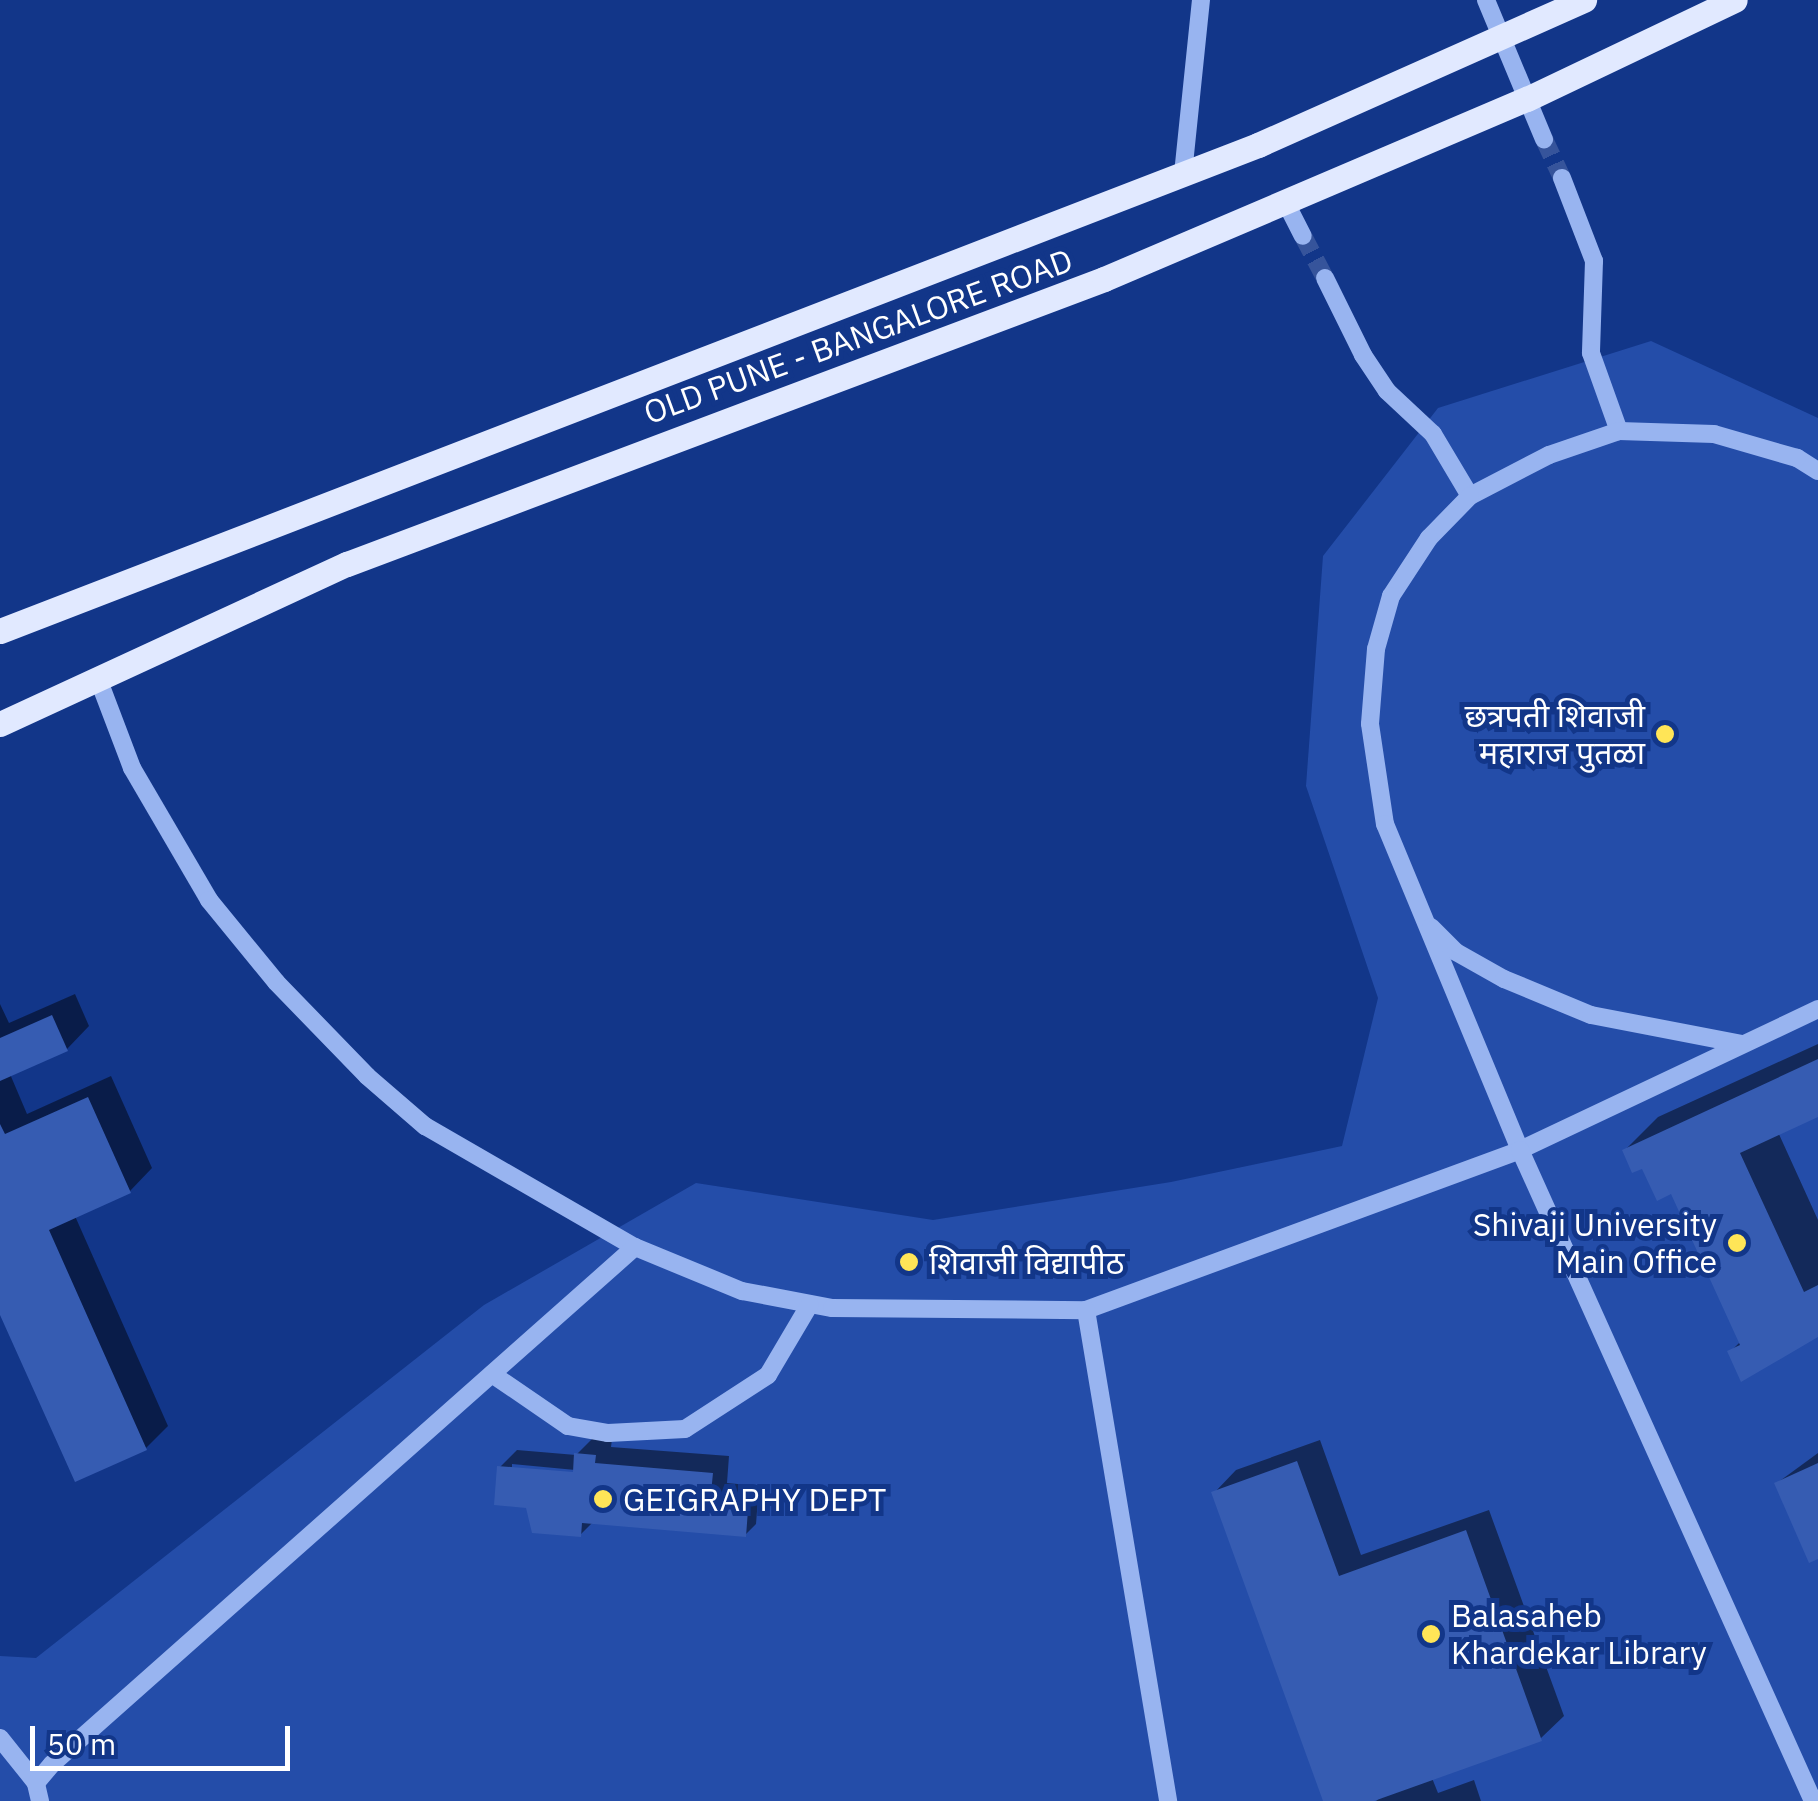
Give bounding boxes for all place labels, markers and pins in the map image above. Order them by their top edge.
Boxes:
place label: छत्रपती शिवाजी महाराज पुतळा [1464,697,1645,772]
marker: छत्रपती शिवाजी महाराज पुतळा [1654,723,1676,745]
place label: Shivaji University Main Office [1473,1206,1717,1281]
marker: Shivaji University Main Office [1726,1232,1748,1254]
place label: शिवाजी विद्यापीठ [929,1243,1124,1281]
marker: शिवाजी विद्यापीठ [898,1251,920,1273]
place label: GEIGRAPHY DEPT [623,1480,886,1518]
marker: GEIGRAPHY DEPT [592,1488,614,1510]
place label: Balasaheb Khardekar Library [1451,1597,1707,1672]
marker: Balasaheb Khardekar Library [1420,1623,1442,1645]

